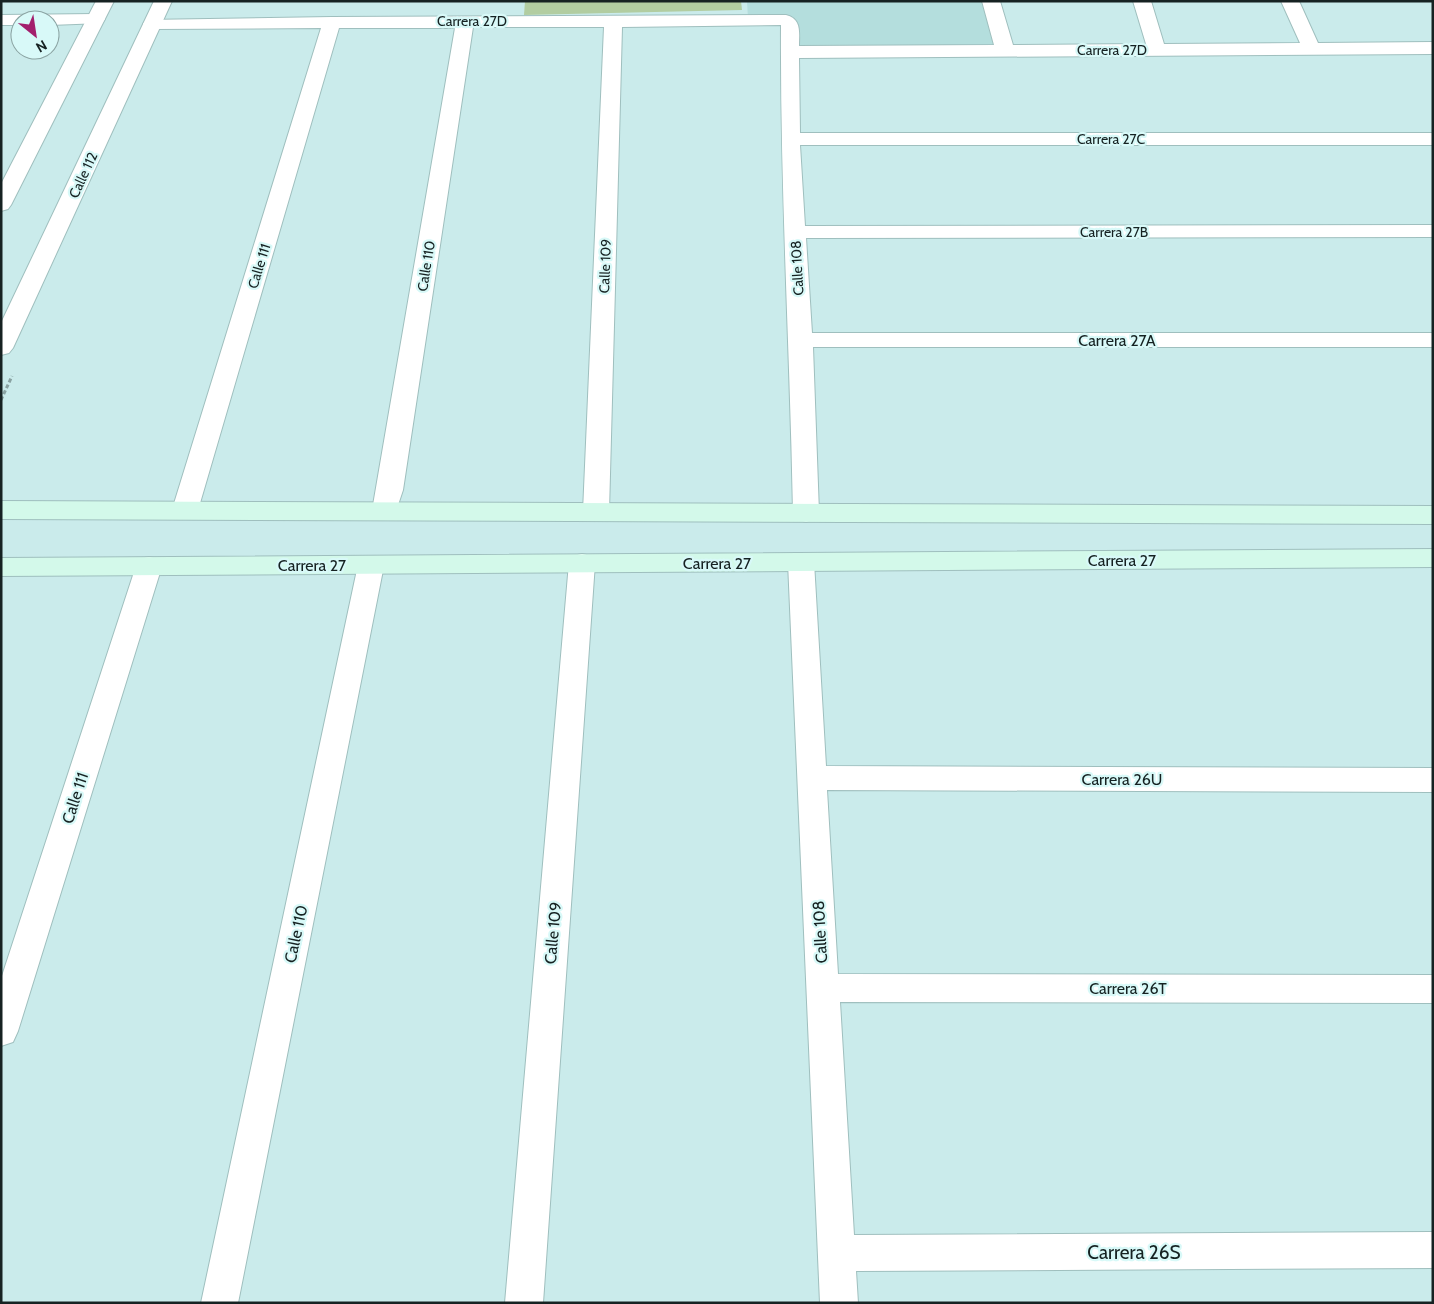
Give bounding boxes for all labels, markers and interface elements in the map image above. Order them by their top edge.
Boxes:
north arrow [10,10,60,60]
street label: Carrera 27D [437,12,507,30]
text: N [33,36,50,57]
street label: Carrera 27D [1077,41,1147,59]
street label: Carrera 27C [1077,130,1145,148]
street label: Calle 112 [65,149,101,201]
street label: Carrera 27B [1080,223,1148,241]
street label: Calle 109 [595,238,615,294]
street label: Calle 110 [413,239,439,293]
street label: Calle 108 [787,240,807,296]
street label: Calle 111 [244,241,274,291]
street label: Carrera 27A [1078,331,1156,350]
street label: Carrera 27 [1088,551,1156,570]
street label: Carrera 27 [683,554,751,573]
street label: Carrera 27 [278,556,346,575]
street label: Calle 111 [58,770,92,826]
street label: Carrera 26U [1082,770,1162,789]
street label: Calle 108 [809,900,831,964]
street label: Calle 109 [541,901,565,965]
street label: Calle 110 [281,903,311,965]
street label: Carrera 26T [1089,979,1167,998]
street label: Carrera 26S [1087,1241,1181,1264]

